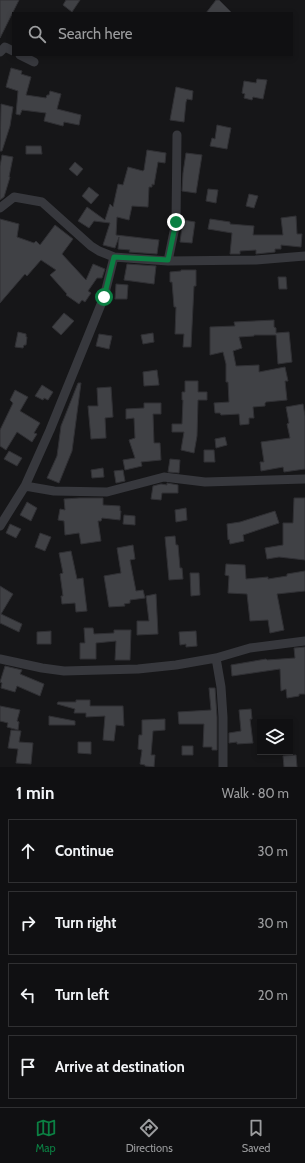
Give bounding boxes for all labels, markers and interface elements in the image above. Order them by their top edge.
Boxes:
search box [12,12,293,56]
icon: search [26,23,48,45]
text: Search here [58,25,133,43]
route end [167,213,185,231]
route start [95,288,113,306]
map controls [257,719,293,755]
button: layers [257,719,293,755]
text: 1 min [16,783,54,803]
text: Walk · 80 m [222,785,289,801]
icon: ahead [17,840,39,862]
text: Continue [55,842,114,860]
text: 30 m [258,843,288,859]
icon: right [17,912,39,934]
text: Turn right [55,914,116,932]
text: 30 m [258,915,288,931]
icon: left [17,984,39,1006]
text: Turn left [55,986,109,1004]
text: 20 m [258,987,288,1003]
icon: arrive [17,1056,39,1078]
text: Arrive at destination [55,1058,185,1076]
tab: Map [35,1117,57,1155]
tab: Directions [126,1117,173,1155]
tab: Saved [242,1117,270,1155]

